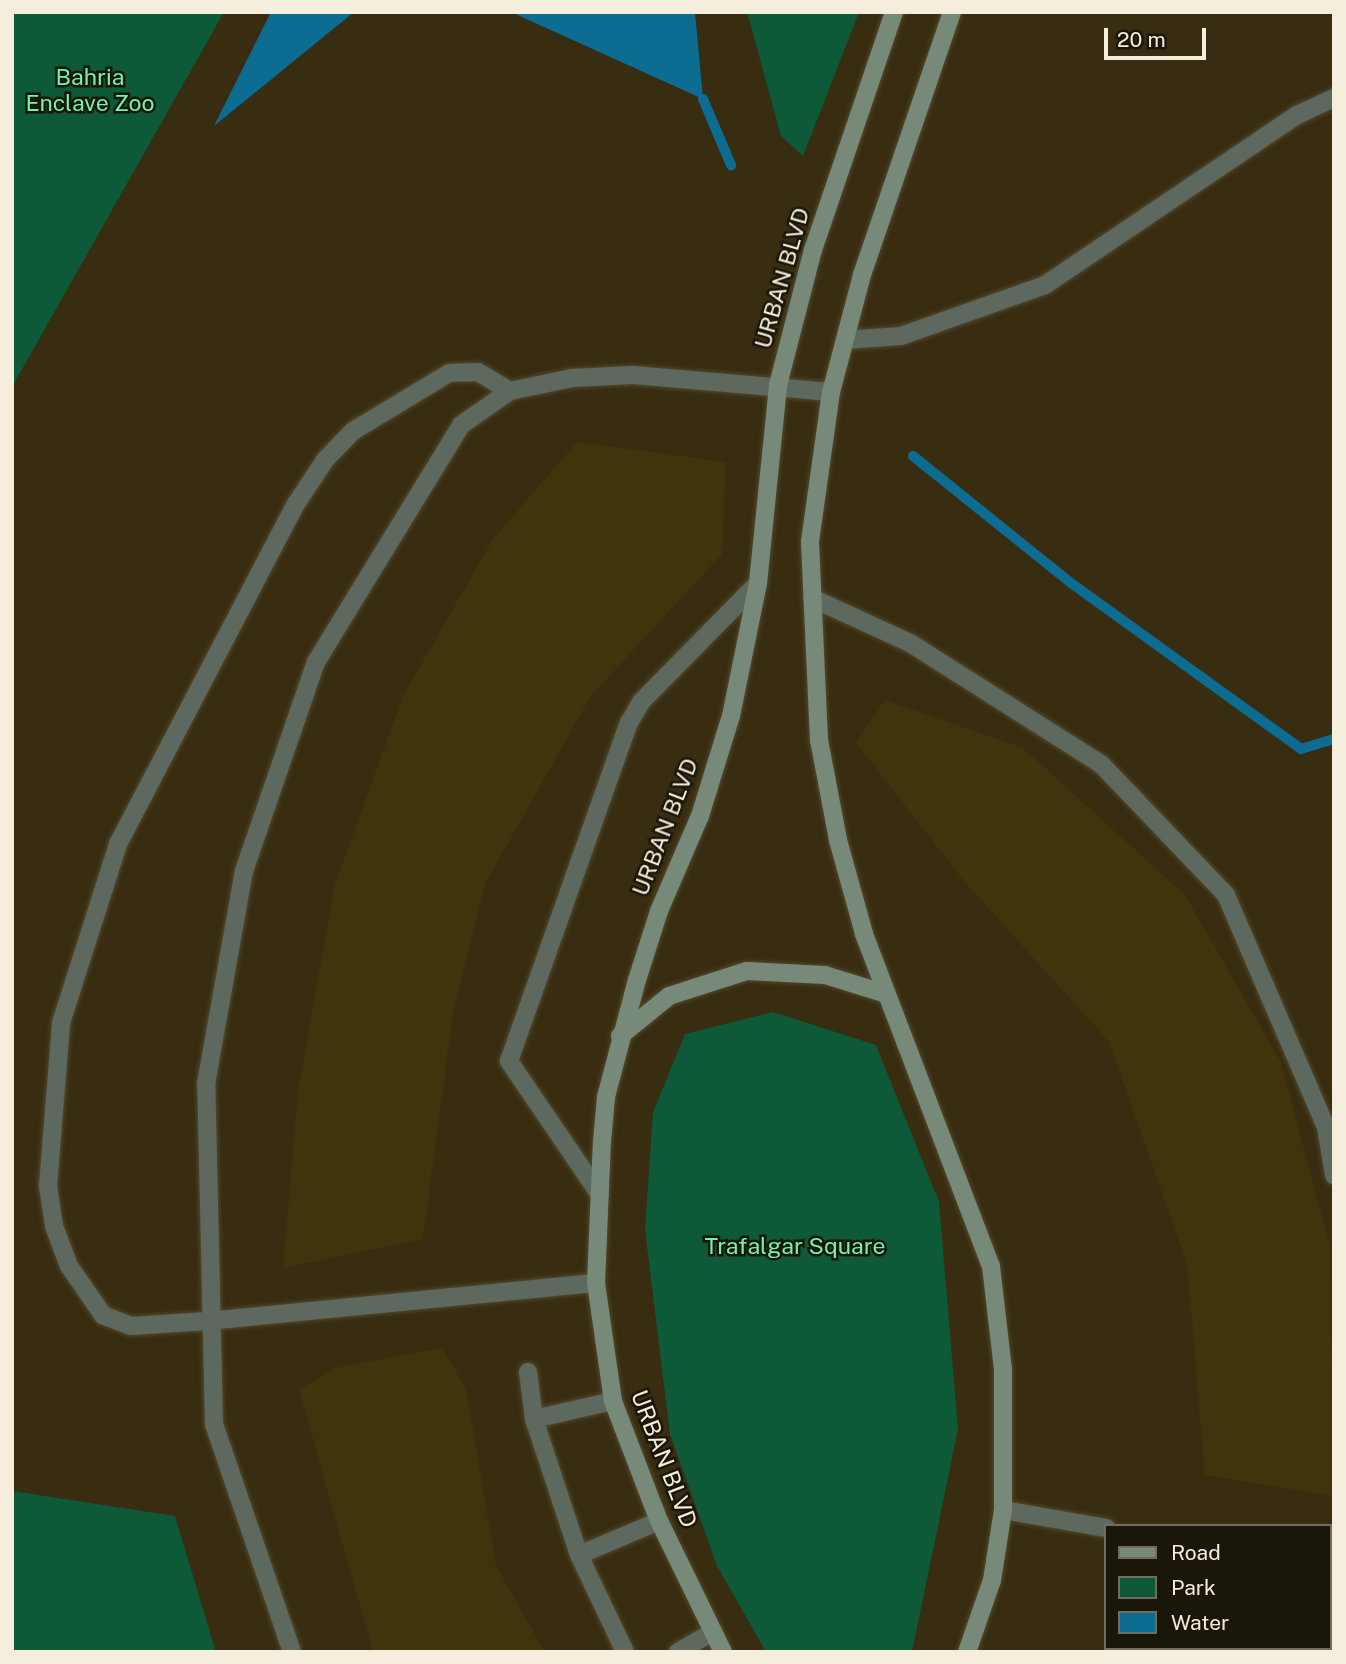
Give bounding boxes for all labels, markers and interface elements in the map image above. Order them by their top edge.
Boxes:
scale bar [1108,14,1210,58]
text: 20 m [1117,27,1166,52]
park label: Bahria Enclave Zoo [25,63,155,117]
street label: URBAN BLVD [749,204,815,352]
street label: URBAN BLVD [626,754,704,900]
park label: Trafalgar Square [704,1232,886,1260]
street label: URBAN BLVD [625,1386,703,1532]
legend [1104,1524,1332,1650]
text: Road [1171,1540,1221,1565]
text: Park [1171,1575,1216,1600]
text: Water [1171,1610,1229,1635]

